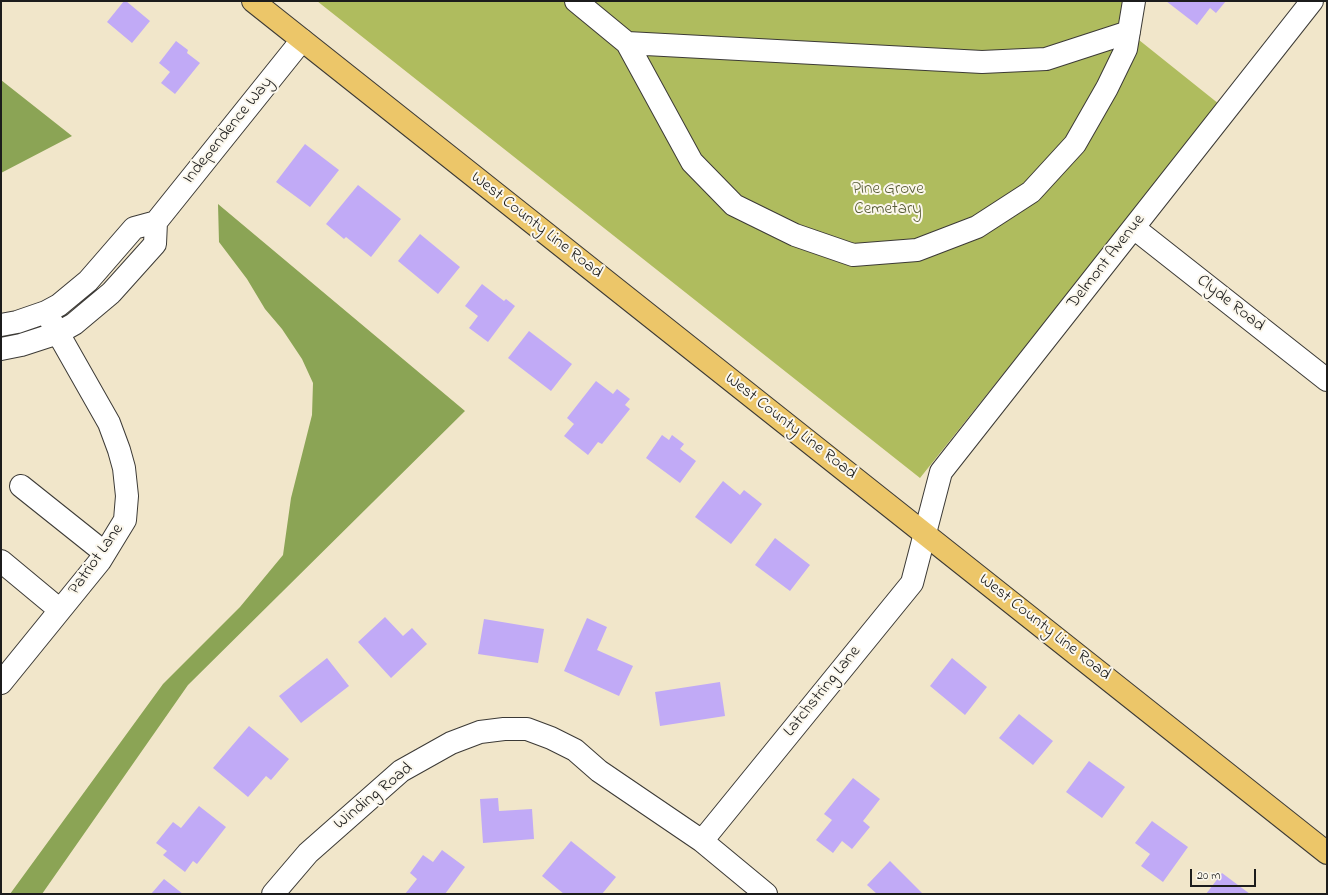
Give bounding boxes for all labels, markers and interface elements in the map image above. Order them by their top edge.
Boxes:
street label: Independence Way [180,73,278,189]
street label: West County Line Road [466,168,606,284]
park label: Pine Grove Cemetary [852,180,924,220]
street label: Delmont Avenue [1064,211,1150,313]
street label: Clyde Road [1192,271,1268,337]
street label: West County Line Road [720,369,860,485]
street label: Patriot Lane [65,520,129,600]
street label: West County Line Road [974,570,1114,686]
street label: Latchstring Lane [780,642,866,742]
street label: Winding Road [331,759,417,835]
scale bar [1192,861,1258,887]
text: 20 m [1197,867,1220,885]

